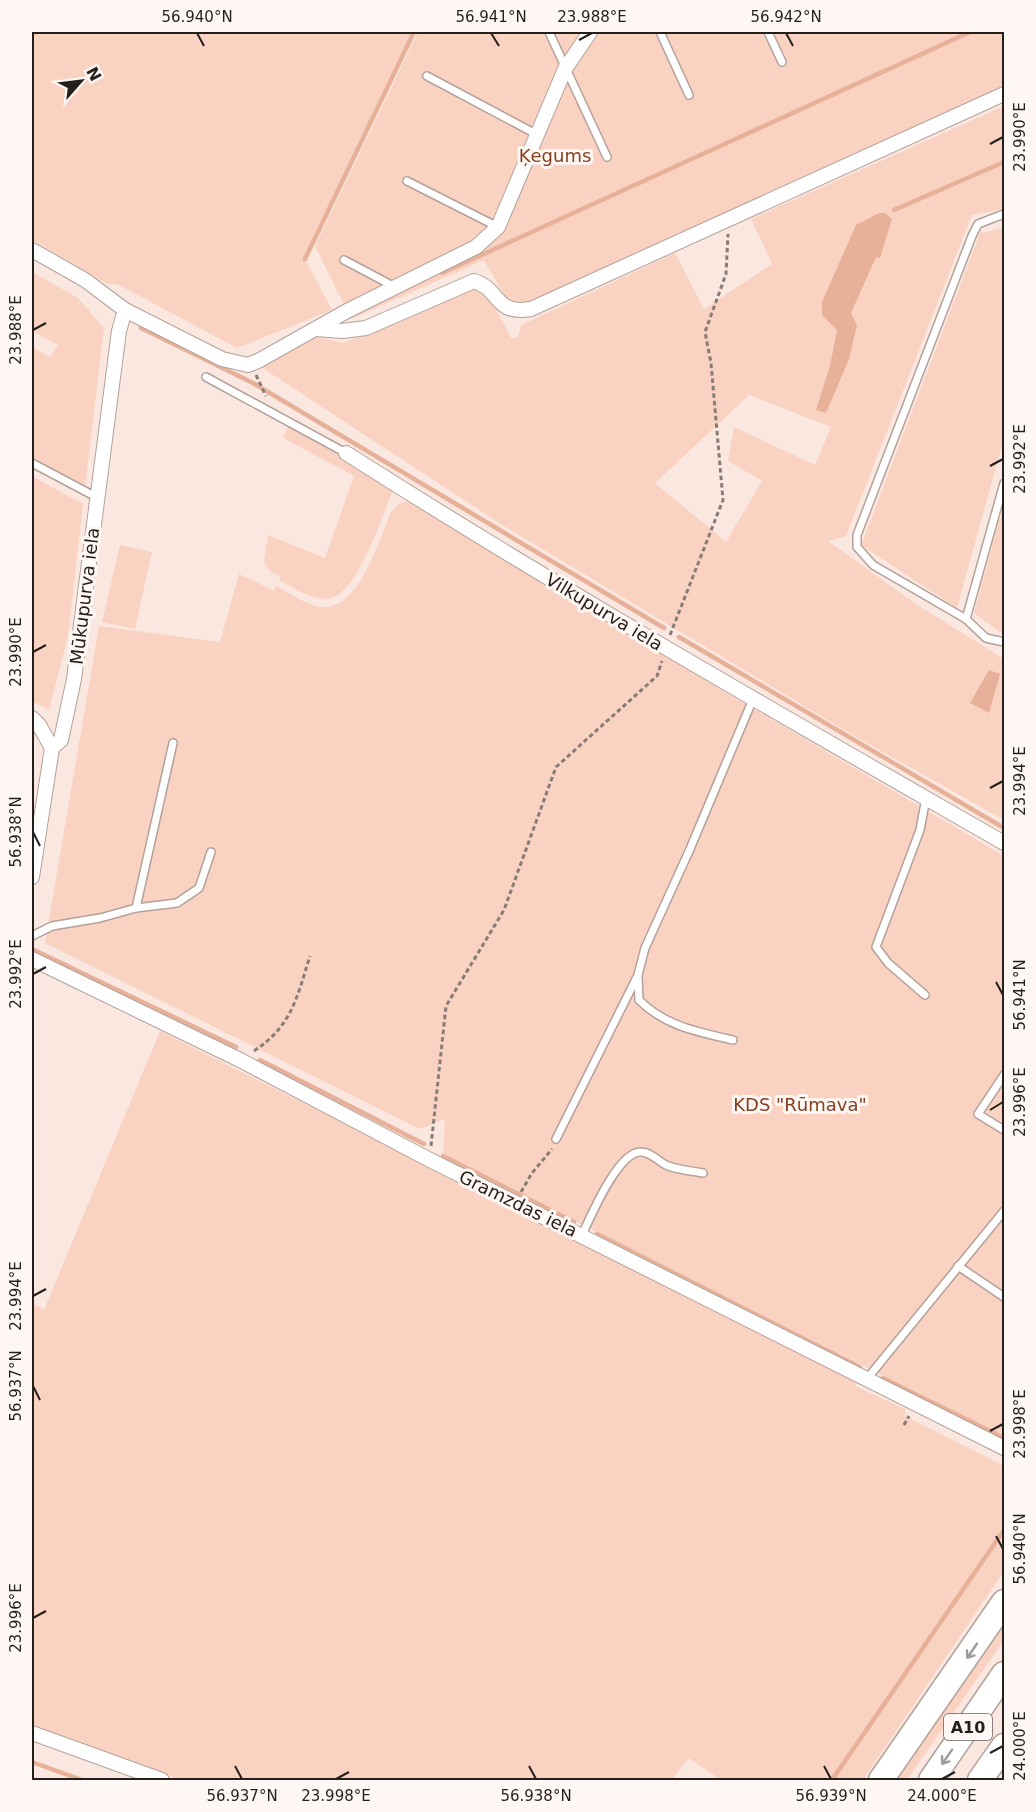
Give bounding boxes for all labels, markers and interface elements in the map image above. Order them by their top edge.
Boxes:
text: 56.940°N [161,8,233,26]
text: 56.941°N [455,8,527,26]
text: 23.988°E [557,8,627,26]
text: 56.942°N [750,8,822,26]
north arrow [51,51,111,111]
text: N [82,64,105,85]
text: 23.990°E [1011,102,1029,172]
park label: Ķegums [519,145,591,166]
text: 23.988°E [7,295,25,365]
text: 23.992°E [1011,424,1029,494]
street label: Mūkupurva iela [66,526,103,666]
street label: Vilkupurva iela [542,568,667,655]
text: 23.990°E [7,617,25,687]
text: 23.994°E [1011,746,1029,816]
text: 56.938°N [7,796,25,868]
text: 23.992°E [7,939,25,1009]
text: 56.941°N [1011,959,1029,1031]
text: 23.996°E [1011,1067,1029,1137]
park label: KDS "Rūmava" [733,1094,867,1115]
street label: Gramzdas iela [456,1166,581,1241]
text: 23.994°E [7,1261,25,1331]
text: 56.937°N [7,1350,25,1422]
text: 23.998°E [1011,1389,1029,1459]
text: 56.940°N [1011,1513,1029,1585]
text: 23.996°E [7,1583,25,1653]
one-way arrow [965,1642,978,1659]
text: 24.000°E [1011,1711,1029,1781]
road number: A10 [944,1714,992,1740]
one-way arrow [941,1748,953,1765]
text: 56.937°N [206,1787,278,1805]
text: 23.998°E [301,1787,371,1805]
text: 56.938°N [500,1787,572,1805]
text: 56.939°N [795,1787,867,1805]
text: 24.000°E [907,1787,977,1805]

